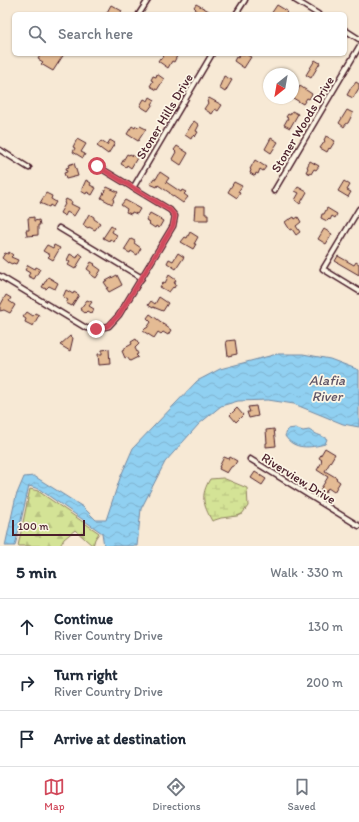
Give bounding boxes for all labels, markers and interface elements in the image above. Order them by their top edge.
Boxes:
search box [12,12,347,56]
icon: search [26,23,48,45]
text: Search here [58,25,133,43]
north arrow [263,68,299,104]
street label: Stoner Hills Drive [133,71,196,162]
street label: Stoner Woods Drive [268,74,337,175]
route start [88,157,106,175]
route end [87,320,105,338]
water label: Alafia River [309,372,346,405]
street label: Riverview Drive [259,450,339,507]
scale bar [12,518,85,537]
text: 100 m [18,520,48,533]
text: 5 min [16,562,56,582]
text: Walk · 330 m [270,565,343,580]
text: Continue [54,610,113,628]
icon: ahead [16,616,38,638]
text: 130 m [308,619,343,634]
text: River Country Drive [54,628,163,643]
text: Turn right [54,666,118,684]
icon: right [16,672,38,694]
text: 200 m [306,675,343,690]
text: River Country Drive [54,684,163,699]
icon: arrive [16,728,38,750]
text: Arrive at destination [54,730,186,748]
tab: Map [43,776,65,813]
tab: Directions [152,776,201,813]
tab: Saved [287,776,316,813]

